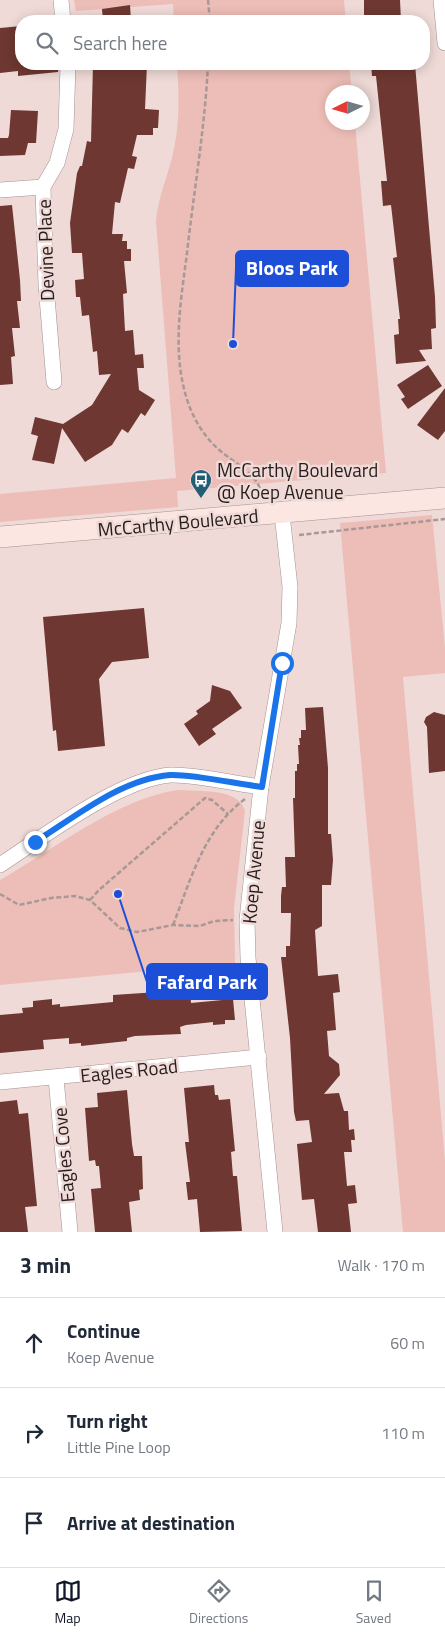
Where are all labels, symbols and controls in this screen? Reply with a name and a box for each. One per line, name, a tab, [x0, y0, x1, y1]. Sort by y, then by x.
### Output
search box	[15, 15, 430, 70]
text: Search here	[73, 28, 167, 57]
icon: search	[33, 29, 61, 57]
north arrow	[325, 85, 370, 130]
street label: Devine Place	[29, 199, 61, 301]
callout: Bloos Park	[236, 251, 348, 286]
text: Bloos Park	[246, 252, 339, 283]
place label: McCarthy Boulevard @ Koep Avenue	[217, 455, 378, 506]
bus stop icon: McCarthy Boulevard @ Koep Avenue	[189, 468, 213, 499]
street label: McCarthy Boulevard	[96, 501, 260, 543]
route start	[271, 652, 294, 675]
street label: Koep Avenue	[234, 819, 272, 925]
route end	[24, 831, 47, 854]
callout: Fafard Park	[147, 964, 267, 999]
text: Fafard Park	[157, 966, 258, 997]
street label: Eagles Road	[79, 1050, 179, 1090]
street label: Eagles Cove	[44, 1106, 82, 1204]
text: 3 min	[20, 1249, 71, 1281]
text: Walk · 170 m	[337, 1253, 425, 1277]
text: Continue	[67, 1316, 140, 1345]
icon: ahead	[20, 1329, 48, 1357]
text: 60 m	[390, 1331, 425, 1355]
text: Koep Avenue	[67, 1345, 154, 1369]
text: Turn right	[67, 1406, 148, 1435]
icon: right	[20, 1419, 48, 1447]
text: 110 m	[381, 1421, 425, 1445]
text: Little Pine Loop	[67, 1435, 171, 1459]
text: Arrive at destination	[67, 1508, 235, 1537]
icon: arrive	[20, 1509, 48, 1537]
tab: Map	[54, 1577, 82, 1628]
tab: Directions	[189, 1577, 248, 1628]
tab: Saved	[356, 1577, 391, 1628]

